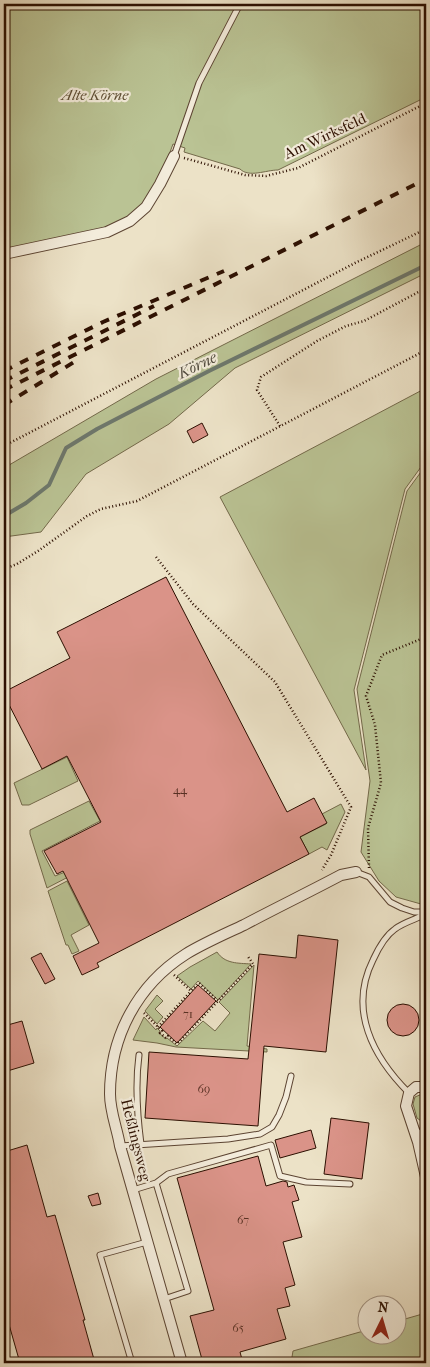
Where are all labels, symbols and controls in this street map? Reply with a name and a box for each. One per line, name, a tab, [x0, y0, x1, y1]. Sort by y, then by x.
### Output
park label: Alte Körne	[60, 86, 129, 104]
street label: Am Wirksfeld	[280, 109, 370, 163]
water label: Körne	[173, 347, 220, 383]
house number: 44	[173, 783, 188, 797]
house number: 71	[183, 1007, 193, 1021]
house number: 69	[198, 1082, 210, 1096]
street label: Heßlingsweg	[117, 1097, 155, 1184]
house number: 67	[237, 1213, 249, 1227]
north arrow	[358, 1294, 408, 1344]
text: N	[377, 1299, 389, 1317]
house number: 65	[232, 1321, 244, 1335]

